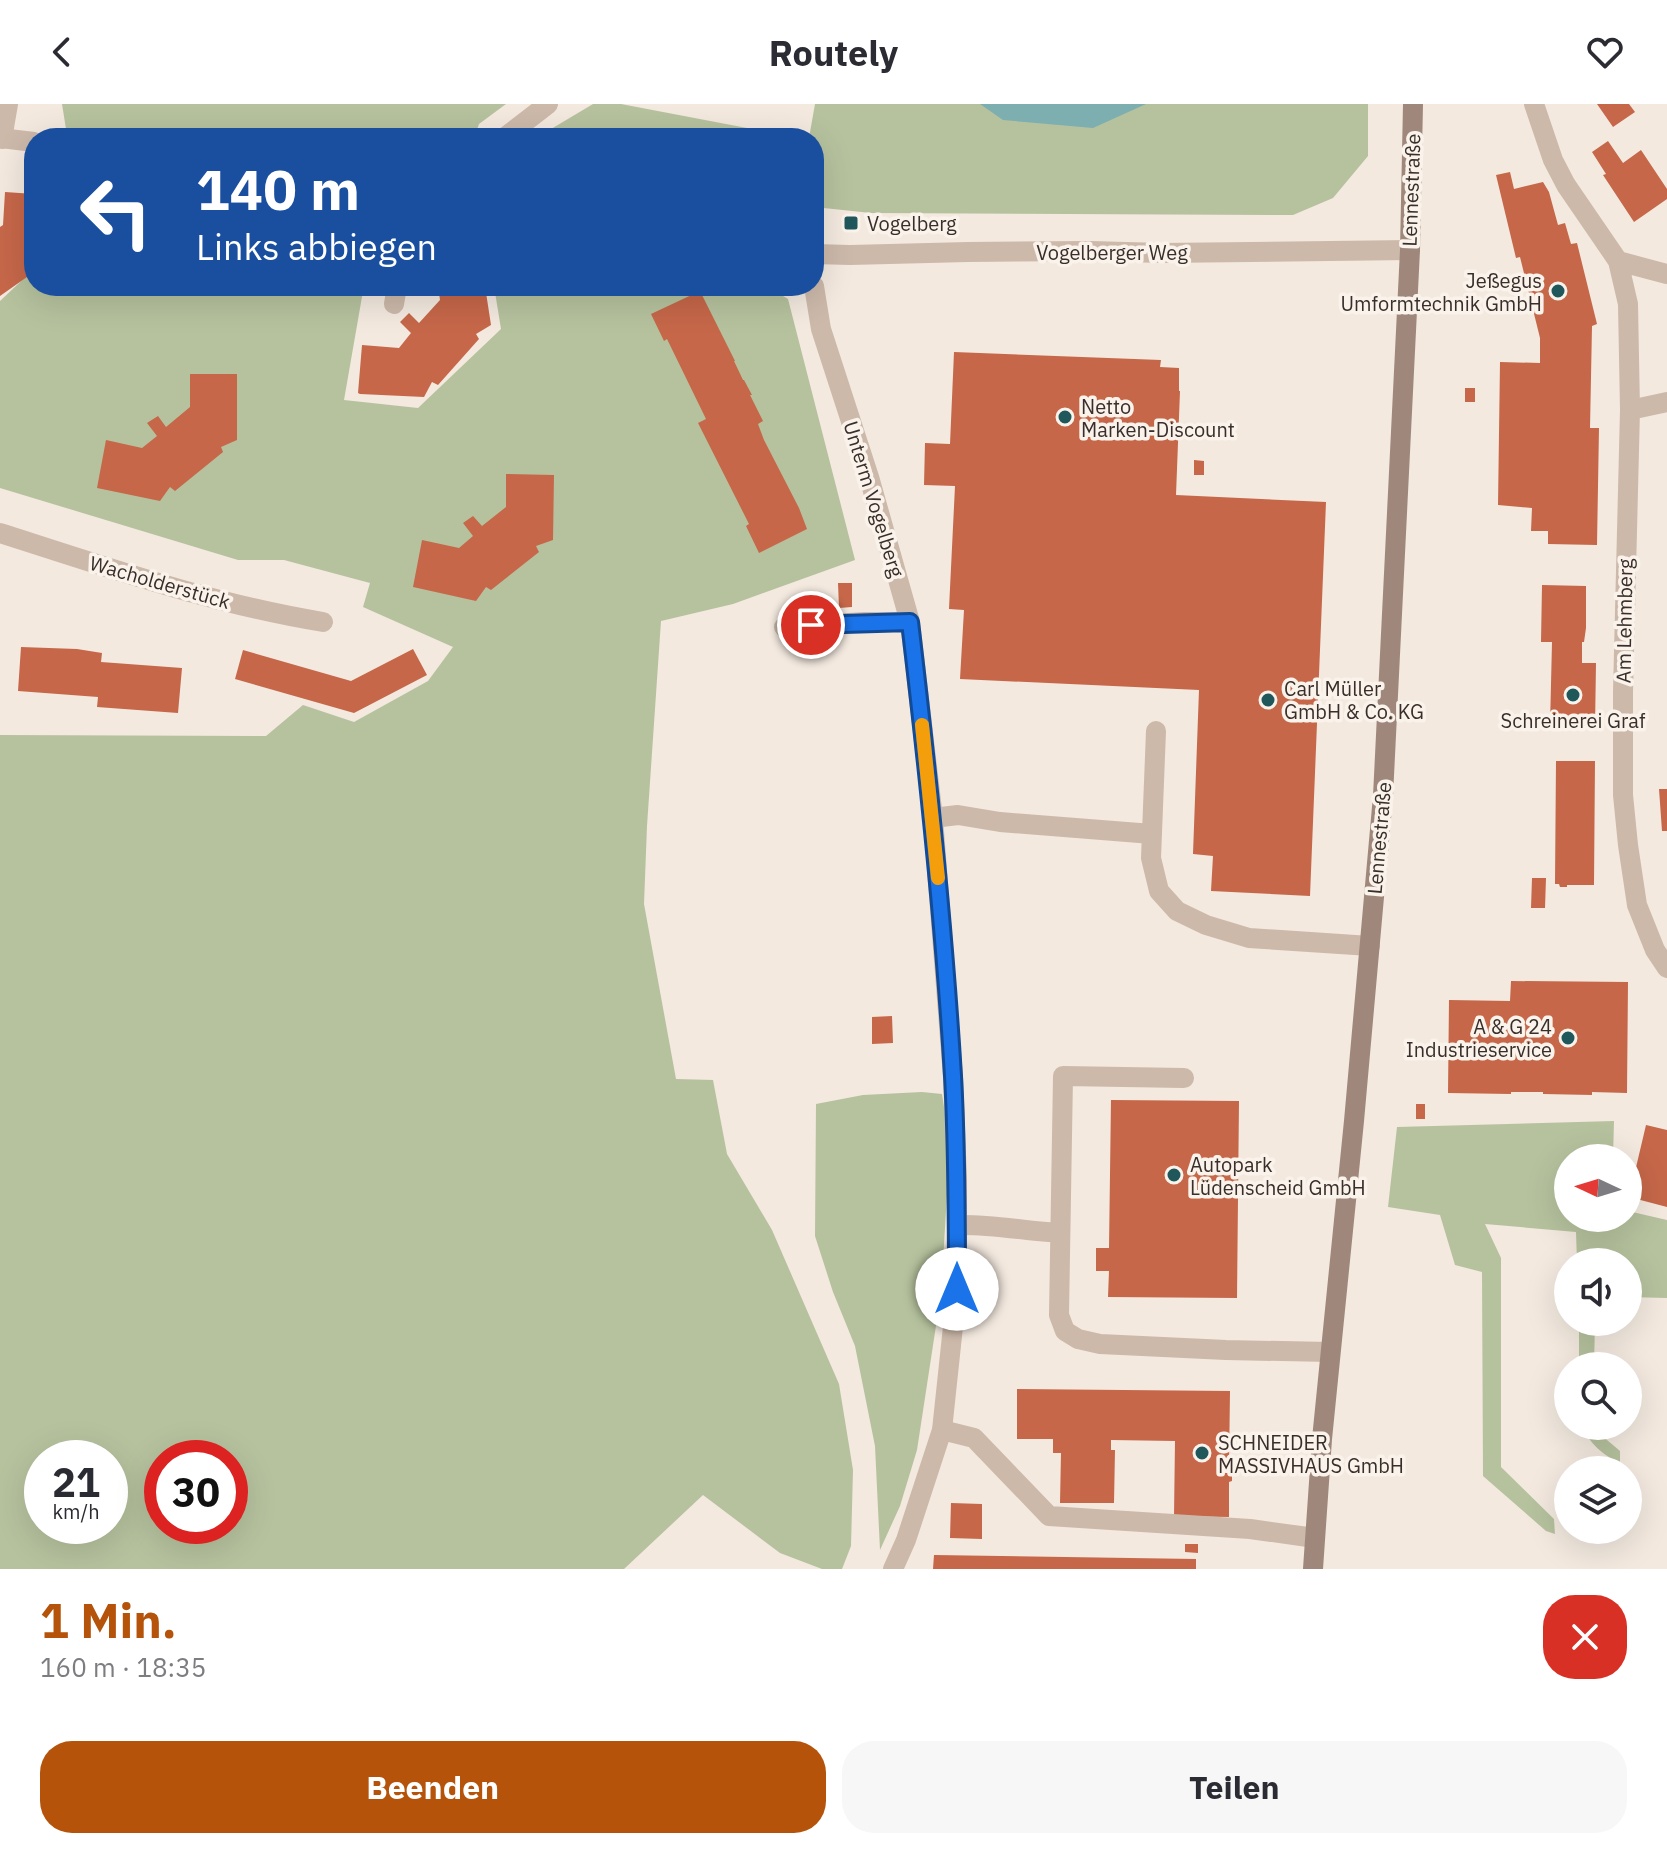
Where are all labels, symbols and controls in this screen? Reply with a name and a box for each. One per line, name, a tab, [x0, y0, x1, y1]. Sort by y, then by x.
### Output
text: Routely	[769, 29, 898, 76]
icon: back	[40, 30, 84, 74]
icon: heart	[1583, 30, 1627, 74]
street label: Lennestraße	[1396, 133, 1426, 247]
text: 140 m	[196, 153, 360, 225]
icon: left	[64, 160, 168, 264]
place label: Vogelberg	[867, 210, 957, 237]
marker: Vogelberg	[842, 214, 860, 232]
text: Links abbiegen	[196, 223, 437, 270]
street label: Vogelberger Weg	[1036, 239, 1188, 266]
place label: Jeßegus Umformtechnik GmbH	[1341, 267, 1542, 317]
marker: Jeßegus Umformtechnik GmbH	[1549, 282, 1567, 300]
place label: Netto Marken-Discount	[1081, 393, 1235, 443]
marker: Netto Marken-Discount	[1056, 408, 1074, 426]
street label: Unterm Vogelberg	[837, 418, 911, 581]
street label: Wacholderstück	[87, 549, 234, 615]
street label: Am Lehmberg	[1609, 558, 1639, 684]
pin	[777, 591, 845, 659]
icon: arrive	[789, 603, 833, 647]
place label: Carl Müller GmbH & Co. KG	[1284, 675, 1424, 725]
marker: Schreinerei Graf	[1564, 686, 1582, 704]
marker: Carl Müller GmbH & Co. KG	[1259, 691, 1277, 709]
place label: Schreinerei Graf	[1501, 707, 1646, 734]
street label: Lennestraße	[1361, 781, 1397, 895]
place label: A & G 24 Industrieservice	[1406, 1013, 1552, 1063]
marker: A & G 24 Industrieservice	[1559, 1029, 1577, 1047]
north arrow	[1554, 1144, 1642, 1232]
map controls	[1554, 1144, 1642, 1544]
place label: Autopark Lüdenscheid GmbH	[1190, 1151, 1366, 1201]
marker: Autopark Lüdenscheid GmbH	[1165, 1166, 1183, 1184]
position arrow	[915, 1247, 999, 1331]
button: sound	[1554, 1248, 1642, 1336]
button: search	[1554, 1352, 1642, 1440]
place label: SCHNEIDER MASSIVHAUS GmbH	[1218, 1429, 1404, 1479]
speed limit sign: 30	[144, 1440, 248, 1544]
marker: SCHNEIDER MASSIVHAUS GmbH	[1193, 1444, 1211, 1462]
text: 21	[52, 1456, 100, 1508]
button: layers	[1554, 1456, 1642, 1544]
text: km/h	[52, 1498, 100, 1525]
text: 1 Min.	[40, 1589, 177, 1651]
button: close	[1543, 1595, 1627, 1679]
text: 160 m · 18:35	[40, 1650, 206, 1684]
button: Beenden	[40, 1741, 826, 1833]
button: Teilen	[842, 1741, 1627, 1833]

